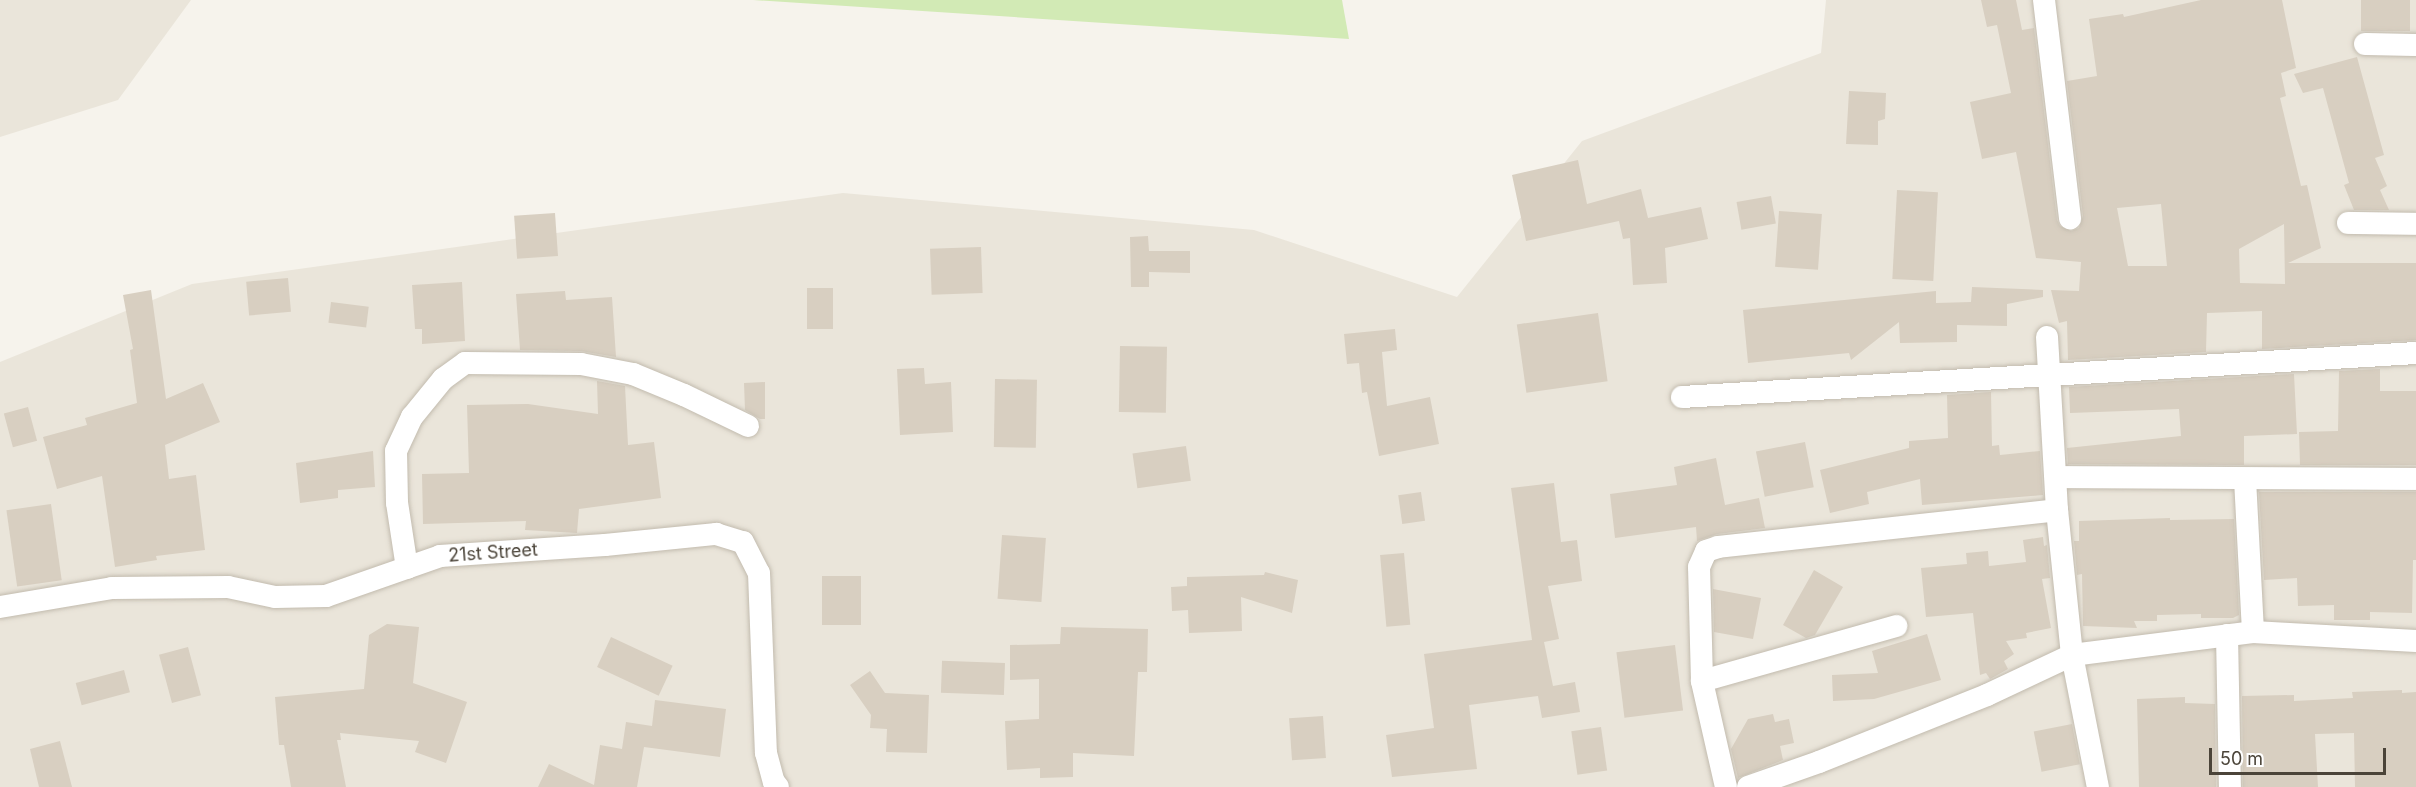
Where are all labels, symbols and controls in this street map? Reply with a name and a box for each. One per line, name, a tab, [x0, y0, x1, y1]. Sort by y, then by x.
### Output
street label: 21st Street	[448, 539, 538, 567]
scale bar	[2212, 736, 2389, 774]
text: 50 m	[2220, 748, 2263, 769]

